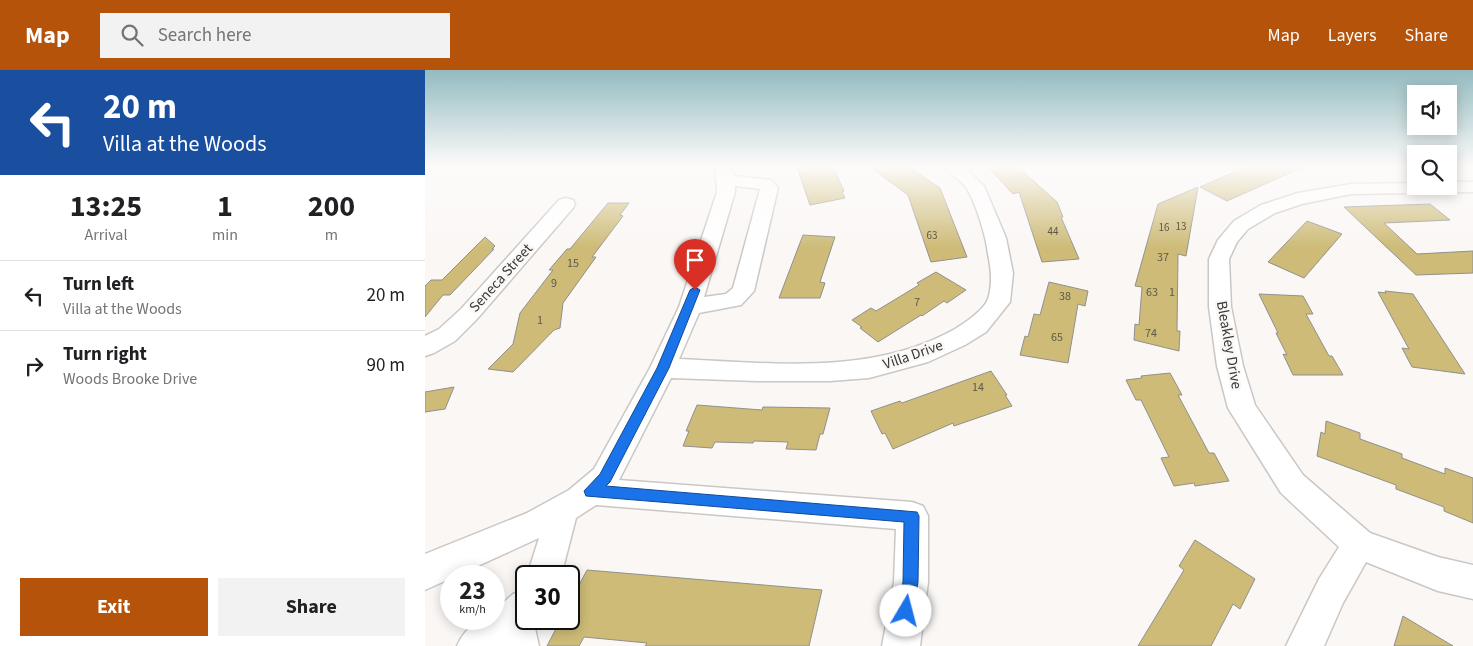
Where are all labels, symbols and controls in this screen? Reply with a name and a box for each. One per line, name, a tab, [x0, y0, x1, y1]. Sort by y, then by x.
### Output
search box	[100, 13, 450, 58]
text: Map	[25, 18, 70, 53]
icon: search	[118, 21, 146, 49]
text: Search here	[158, 22, 251, 49]
text: Map	[1268, 23, 1300, 48]
text: Layers	[1328, 23, 1377, 48]
text: Share	[1405, 23, 1448, 48]
text: 20 m	[103, 82, 177, 132]
map controls	[1407, 85, 1457, 195]
button: sound	[1407, 85, 1457, 135]
icon: left	[20, 90, 85, 155]
text: Villa at the Woods	[103, 128, 266, 160]
button: search	[1407, 145, 1457, 195]
text: 13:25	[70, 185, 142, 228]
text: 1	[217, 185, 233, 228]
text: 200	[308, 185, 355, 228]
house number: 13	[1176, 219, 1186, 234]
house number: 16	[1159, 220, 1170, 235]
text: Arrival	[84, 224, 127, 246]
text: min	[212, 224, 238, 246]
text: m	[325, 224, 338, 246]
house number: 44	[1048, 224, 1059, 239]
house number: 63	[927, 228, 937, 243]
street label: Seneca Street	[464, 239, 538, 317]
pin	[674, 239, 716, 290]
icon: arrive	[681, 246, 709, 274]
house number: 37	[1157, 249, 1169, 266]
house number: 15	[567, 255, 579, 272]
text: Turn left	[63, 271, 134, 298]
house number: 9	[551, 275, 557, 292]
icon: left	[20, 282, 48, 310]
text: 20 m	[367, 282, 405, 309]
house number: 63	[1146, 284, 1158, 301]
house number: 1	[1169, 284, 1175, 301]
house number: 38	[1059, 288, 1071, 305]
house number: 7	[914, 294, 920, 311]
text: Villa at the Woods	[63, 298, 182, 320]
street label: Bleakley Drive	[1211, 299, 1247, 391]
house number: 1	[537, 312, 543, 329]
house number: 74	[1145, 325, 1157, 342]
house number: 65	[1051, 329, 1063, 346]
street label: Villa Drive	[880, 335, 946, 375]
text: Turn right	[63, 341, 147, 368]
icon: right	[20, 352, 48, 380]
text: 90 m	[367, 352, 405, 379]
text: Woods Brooke Drive	[63, 368, 197, 390]
house number: 14	[972, 379, 984, 396]
speed limit sign: 30	[515, 565, 580, 630]
text: 23	[459, 573, 486, 609]
button: Exit	[20, 578, 208, 636]
button: Share	[218, 578, 405, 636]
position arrow	[879, 584, 931, 636]
text: km/h	[459, 601, 486, 618]

